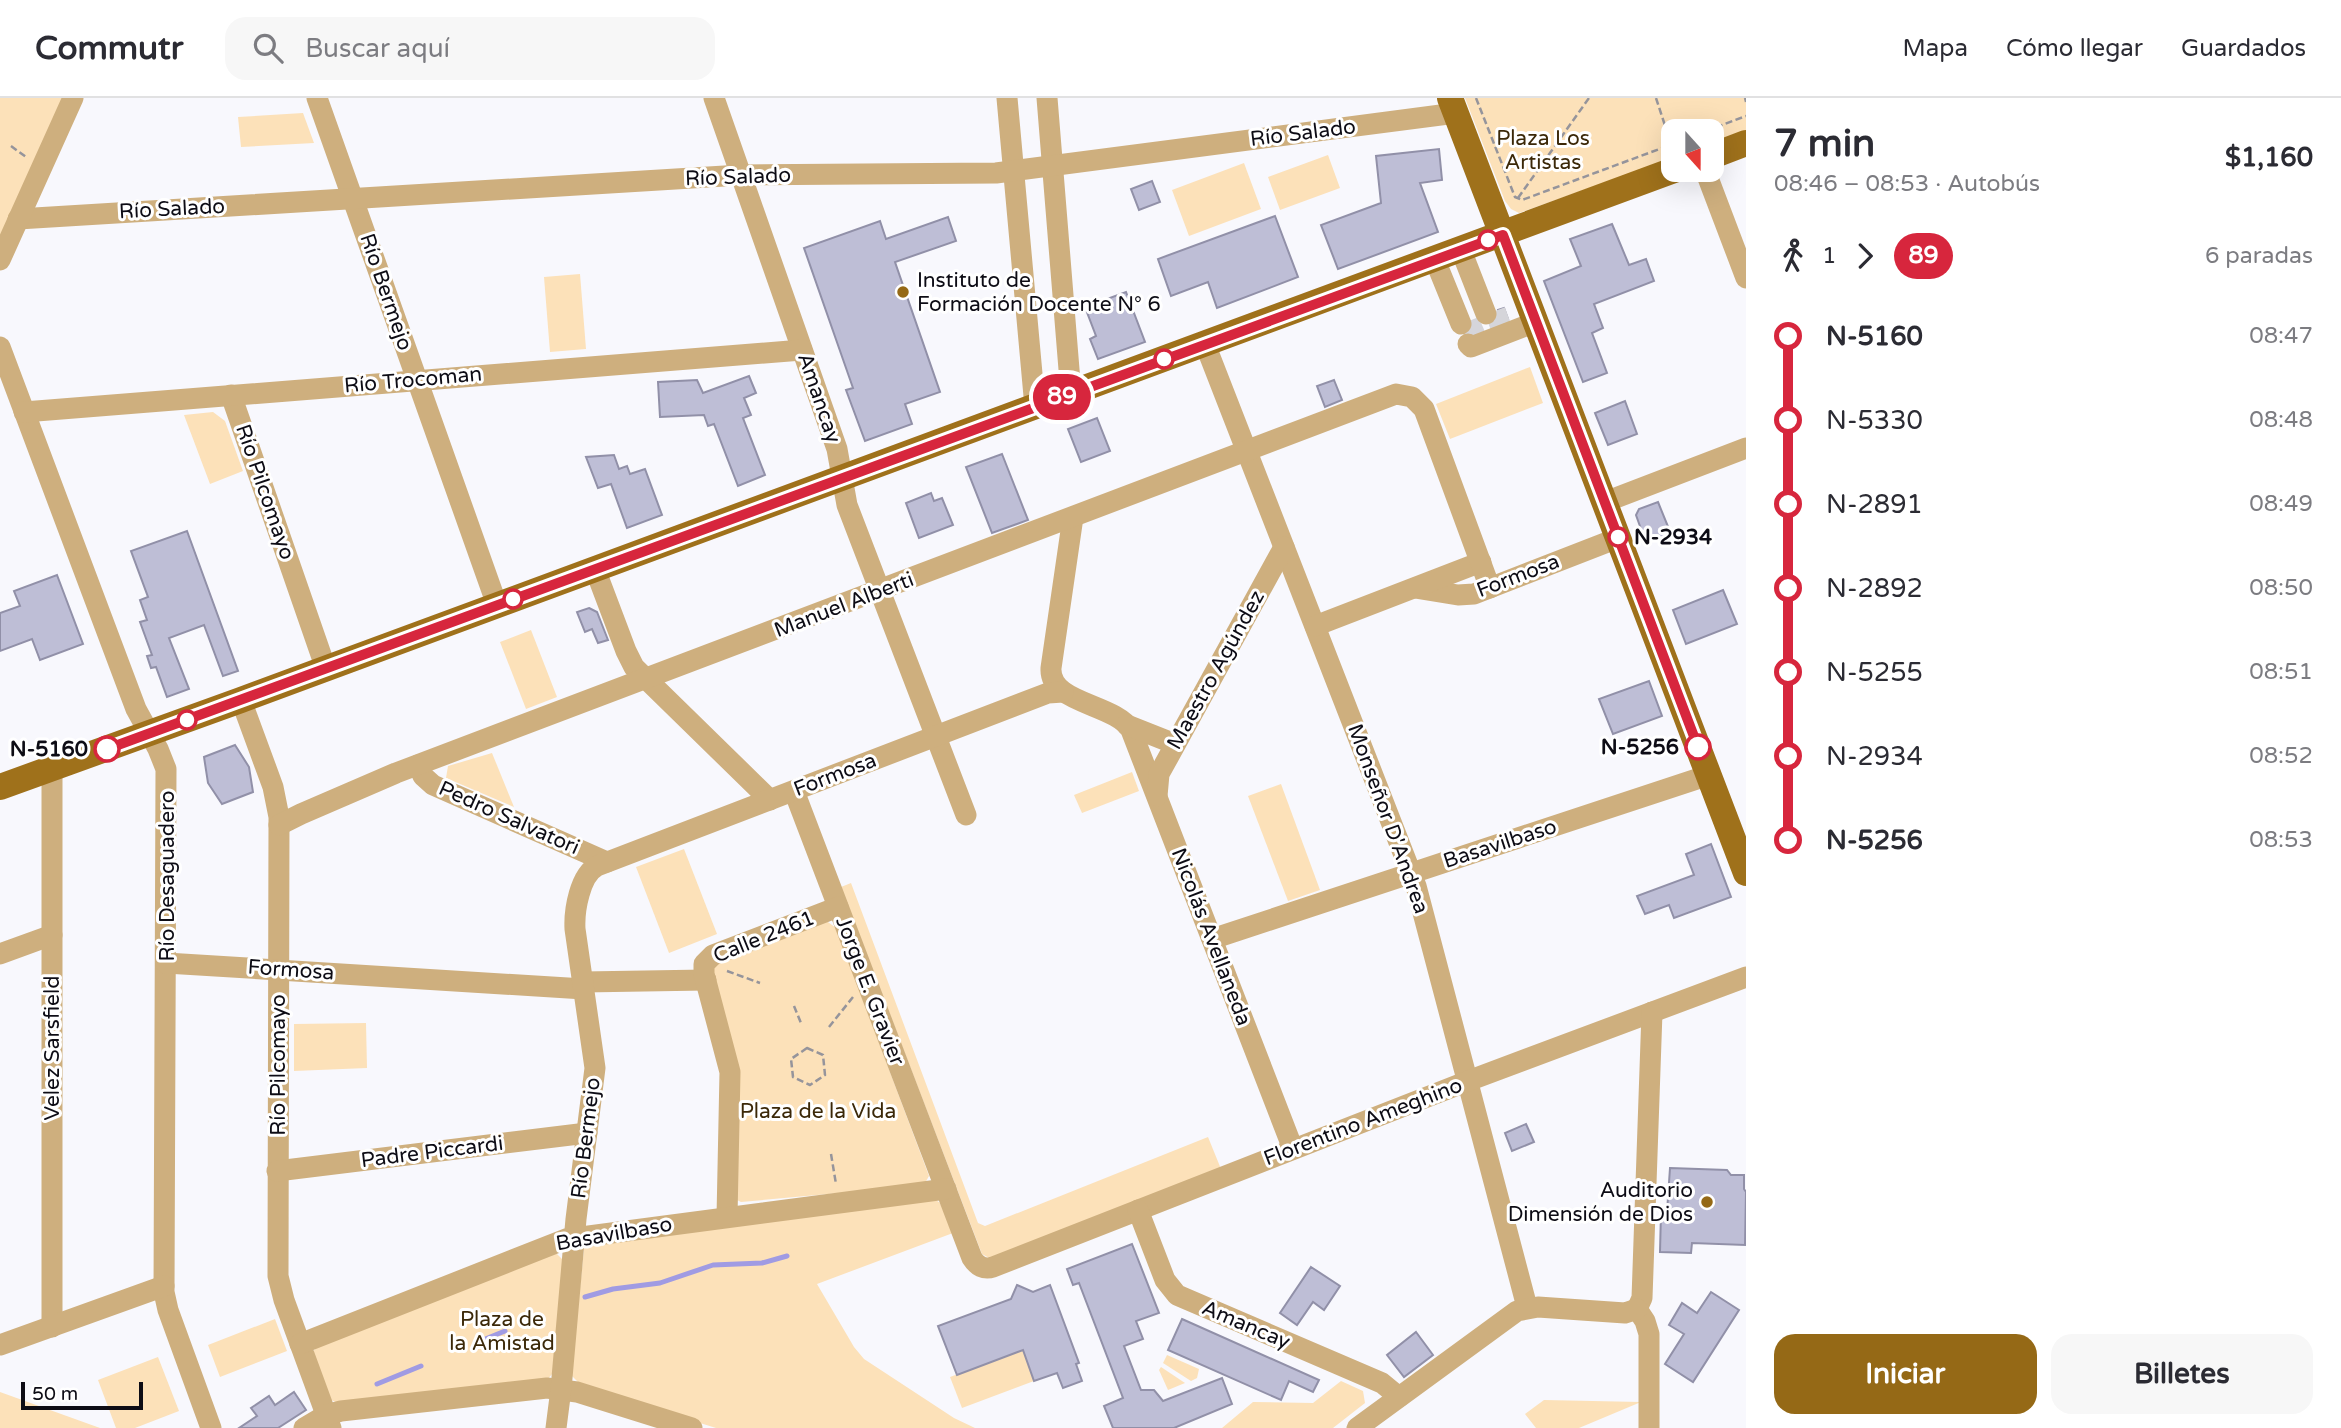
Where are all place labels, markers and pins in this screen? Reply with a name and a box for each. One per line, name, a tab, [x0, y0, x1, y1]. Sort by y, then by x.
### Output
unlabelled marker	[1478, 230, 1498, 250]
place label: Instituto de Formación Docente N° 6	[917, 268, 1161, 317]
marker: Instituto de Formación Docente N° 6	[895, 284, 911, 300]
unlabelled marker	[1154, 349, 1174, 369]
place label: N-2934	[1634, 525, 1712, 550]
marker: N-2934	[1608, 527, 1628, 547]
unlabelled marker	[503, 589, 523, 609]
unlabelled marker	[177, 710, 197, 730]
marker: N-5256	[1685, 734, 1711, 760]
place label: N-5256	[1601, 735, 1679, 760]
marker: N-5160	[94, 736, 120, 762]
place label: N-5160	[10, 737, 88, 762]
place label: Auditorio Dimensión de Dios	[1508, 1178, 1693, 1227]
marker: Auditorio Dimensión de Dios	[1699, 1194, 1715, 1210]

